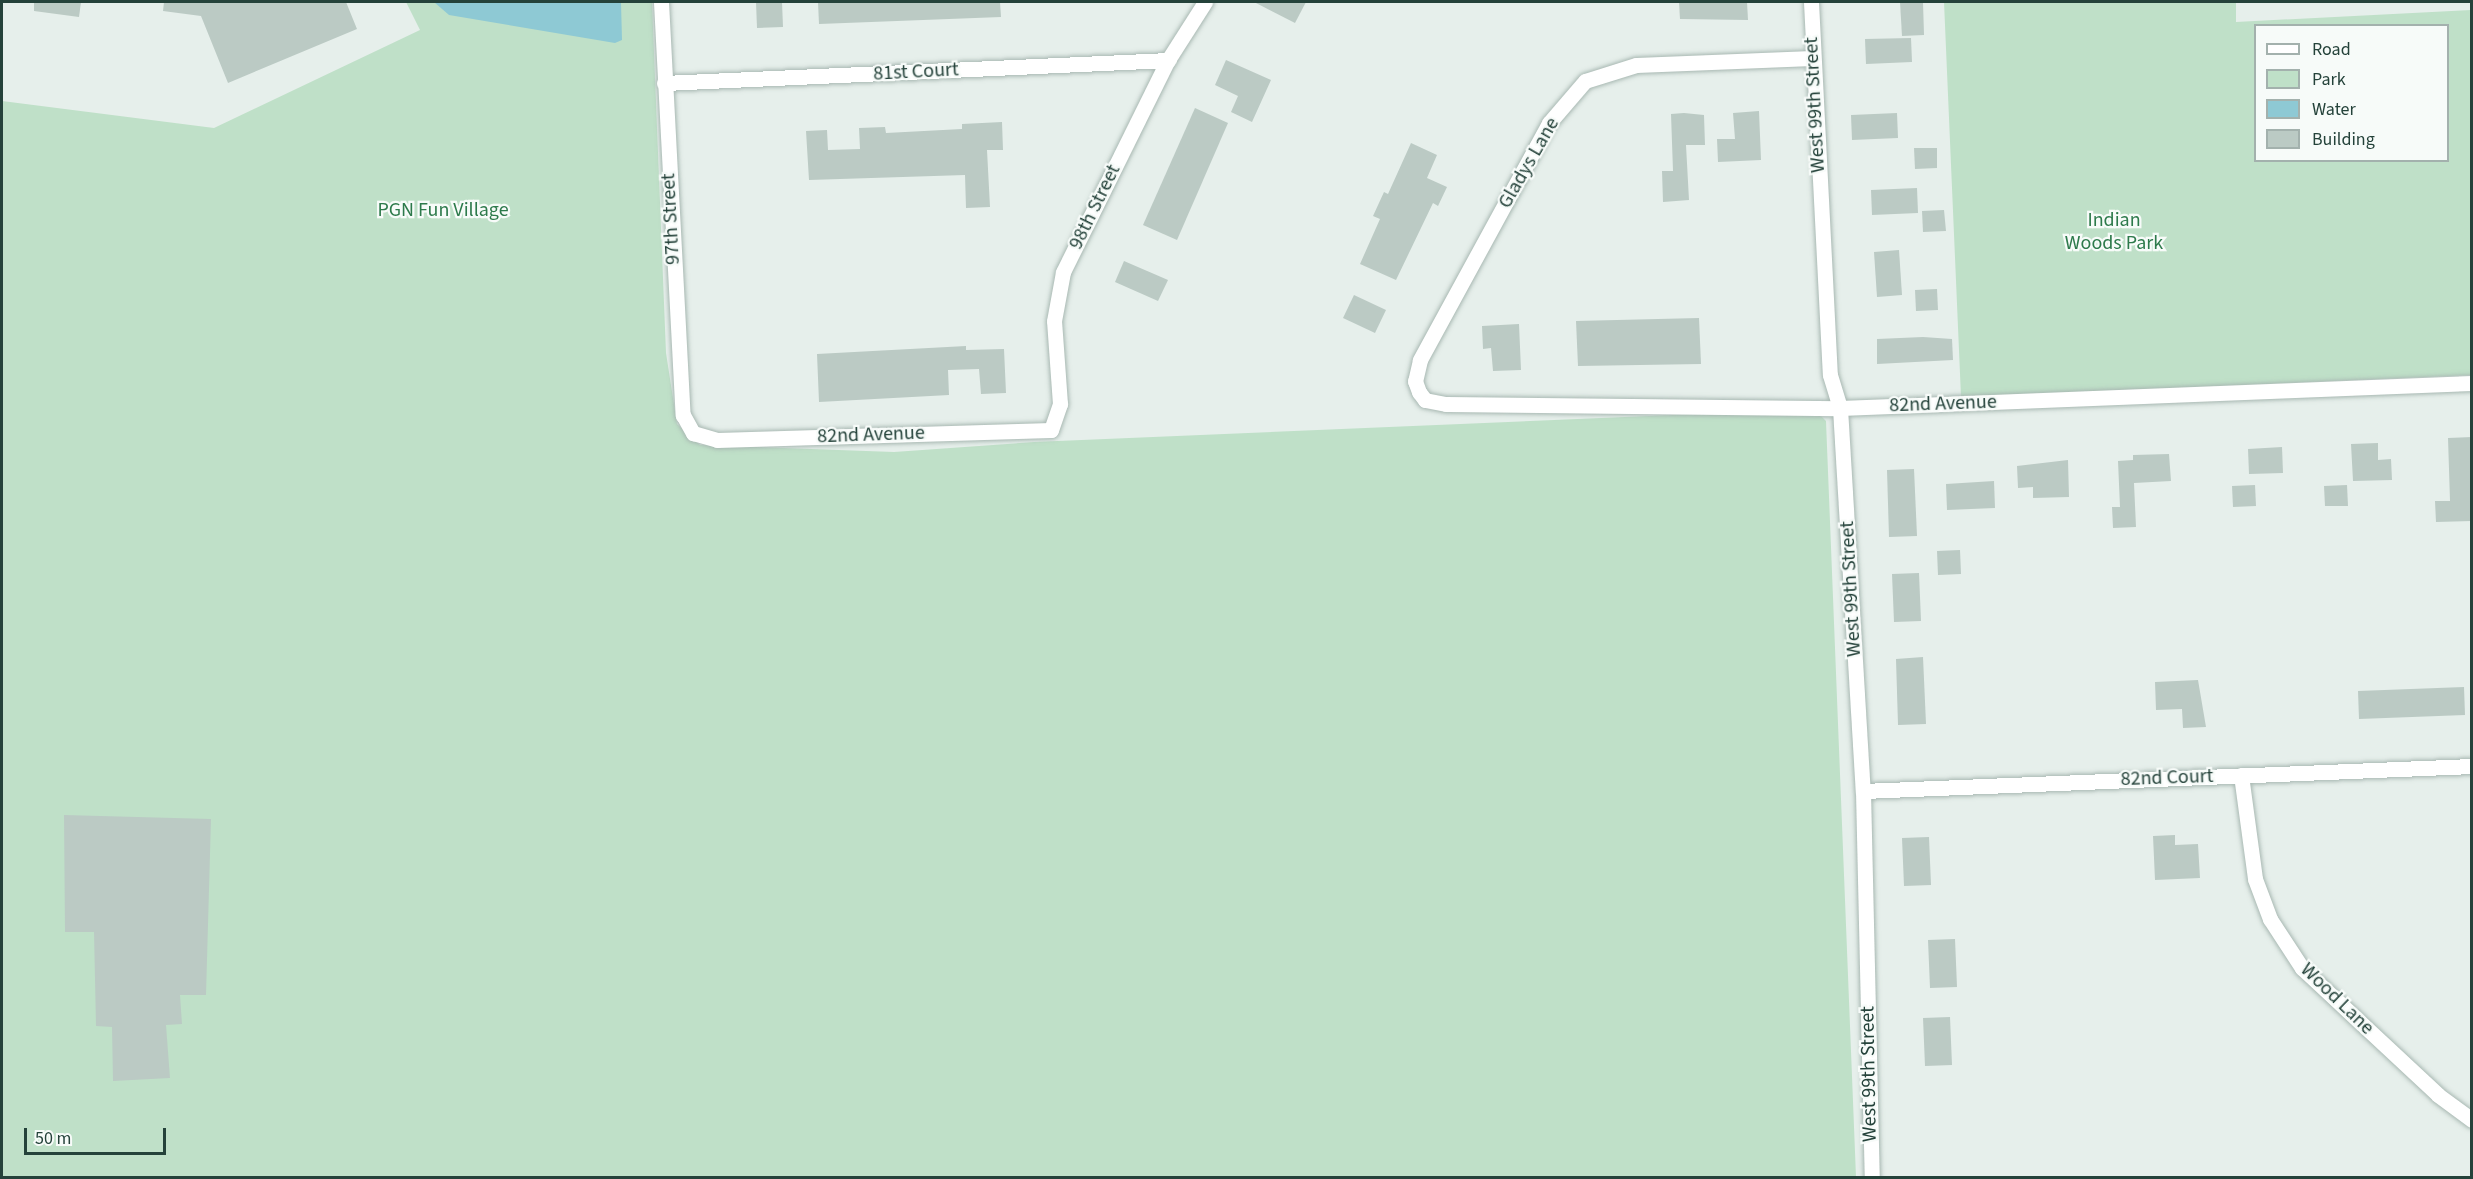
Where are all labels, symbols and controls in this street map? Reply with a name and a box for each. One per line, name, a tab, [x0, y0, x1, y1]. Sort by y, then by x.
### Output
legend	[2254, 24, 2449, 162]
street label: West 99th Street	[1799, 36, 1831, 174]
text: Road	[2312, 37, 2351, 62]
street label: 81st Court	[873, 58, 959, 86]
text: Park	[2312, 67, 2346, 92]
text: Water	[2312, 97, 2356, 122]
street label: Gladys Lane	[1493, 113, 1565, 213]
text: Building	[2312, 127, 2375, 152]
street label: 98th Street	[1064, 161, 1126, 253]
street label: 97th Street	[657, 173, 685, 265]
park label: PGN Fun Village	[377, 198, 509, 222]
park label: Indian Woods Park	[2065, 208, 2163, 255]
street label: 82nd Avenue	[1889, 390, 1997, 418]
street label: 82nd Avenue	[817, 421, 925, 449]
street label: West 99th Street	[1835, 520, 1867, 658]
street label: 82nd Court	[2120, 764, 2214, 792]
street label: Wood Lane	[2295, 958, 2379, 1040]
street label: West 99th Street	[1856, 1006, 1882, 1142]
scale bar	[27, 1116, 170, 1154]
text: 50 m	[35, 1126, 71, 1151]

